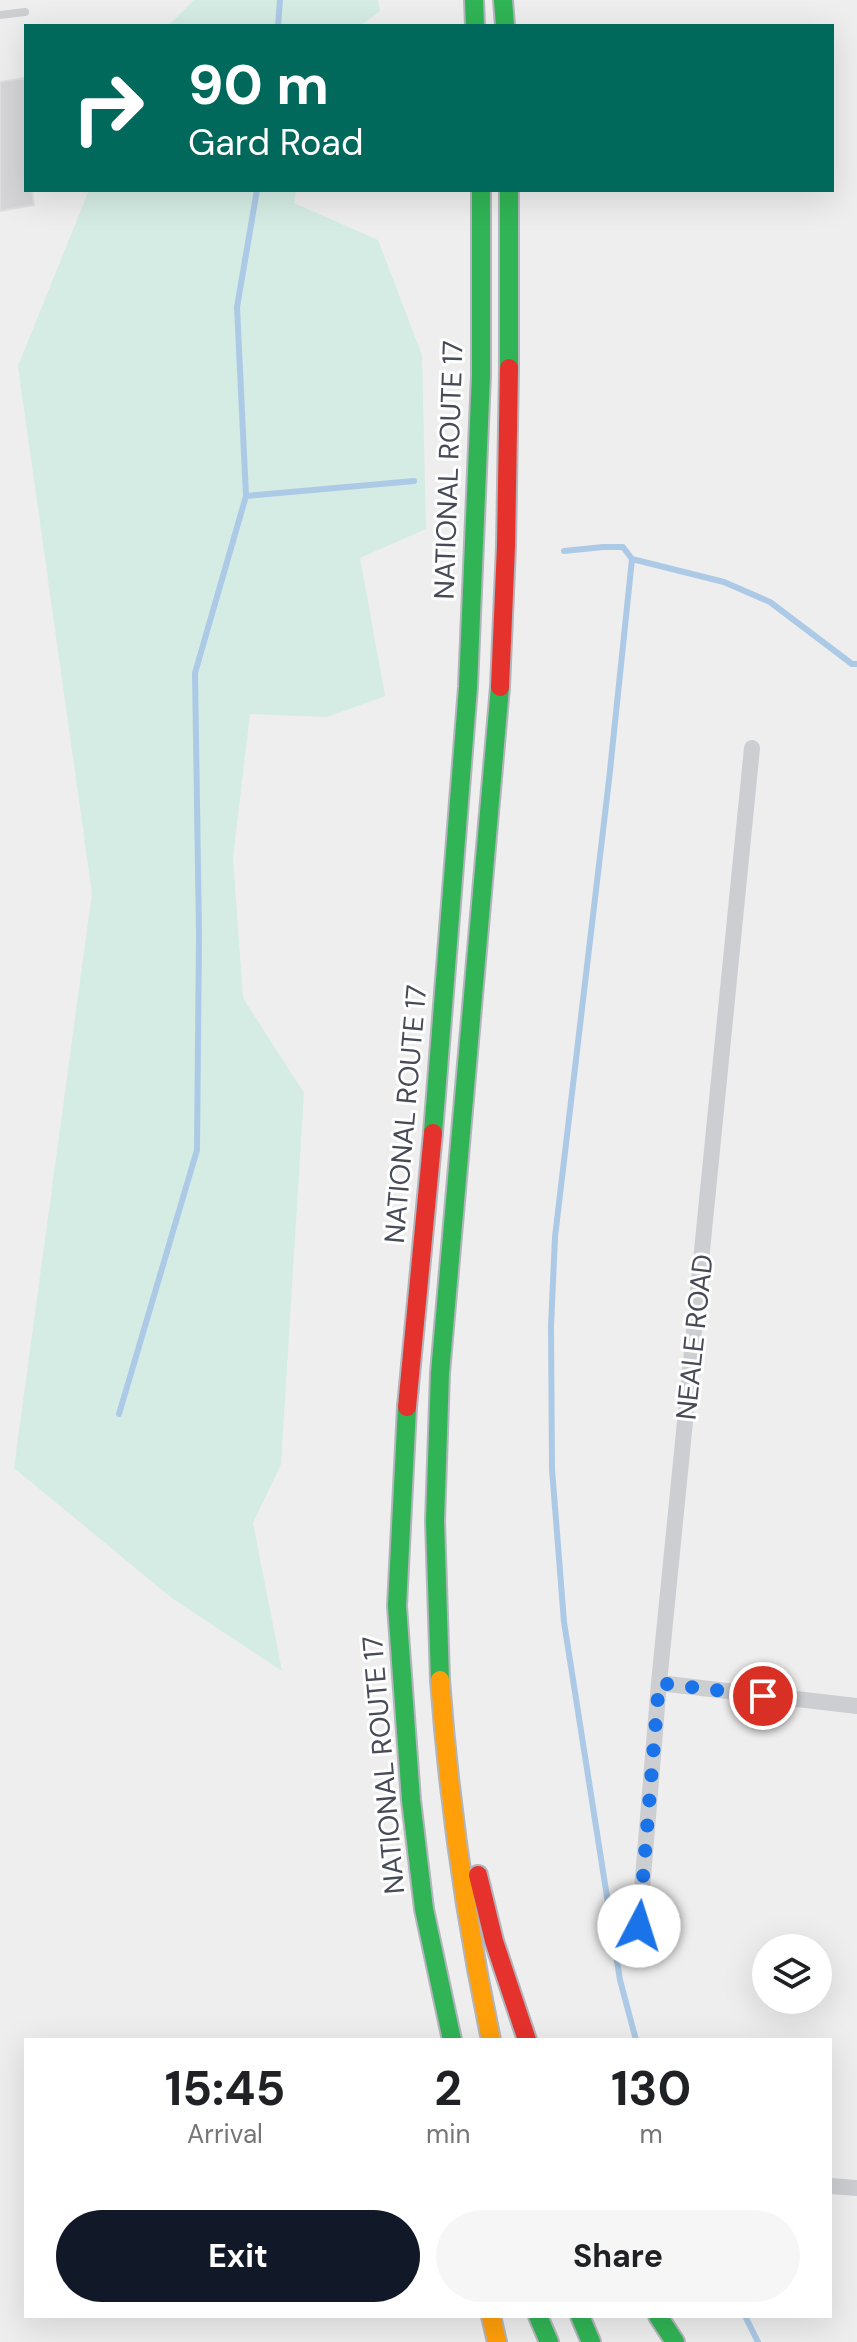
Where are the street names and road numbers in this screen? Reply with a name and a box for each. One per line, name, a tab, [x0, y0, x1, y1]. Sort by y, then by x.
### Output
street label: NATIONAL ROUTE 17	[425, 340, 472, 600]
street label: NATIONAL ROUTE 17	[376, 983, 435, 1245]
street label: NEALE ROAD	[667, 1252, 722, 1422]
street label: NATIONAL ROUTE 17	[354, 1634, 413, 1896]

